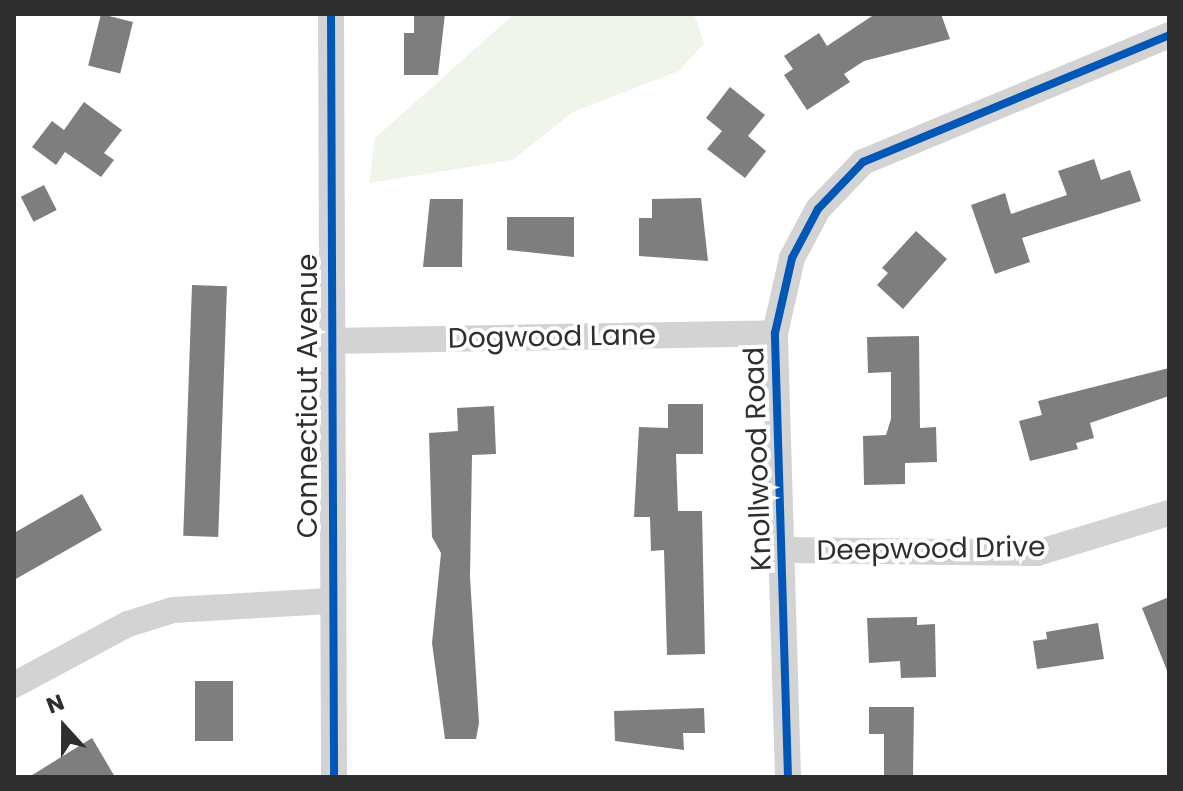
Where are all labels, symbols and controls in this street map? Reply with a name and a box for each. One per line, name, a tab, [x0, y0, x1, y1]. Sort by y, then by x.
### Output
street label: Connecticut Avenue	[291, 254, 325, 538]
street label: Dogwood Lane	[448, 318, 656, 356]
street label: Knollwood Road	[737, 346, 779, 572]
street label: Deepwood Drive	[816, 530, 1046, 568]
north arrow	[24, 687, 104, 767]
text: N	[42, 687, 68, 722]

